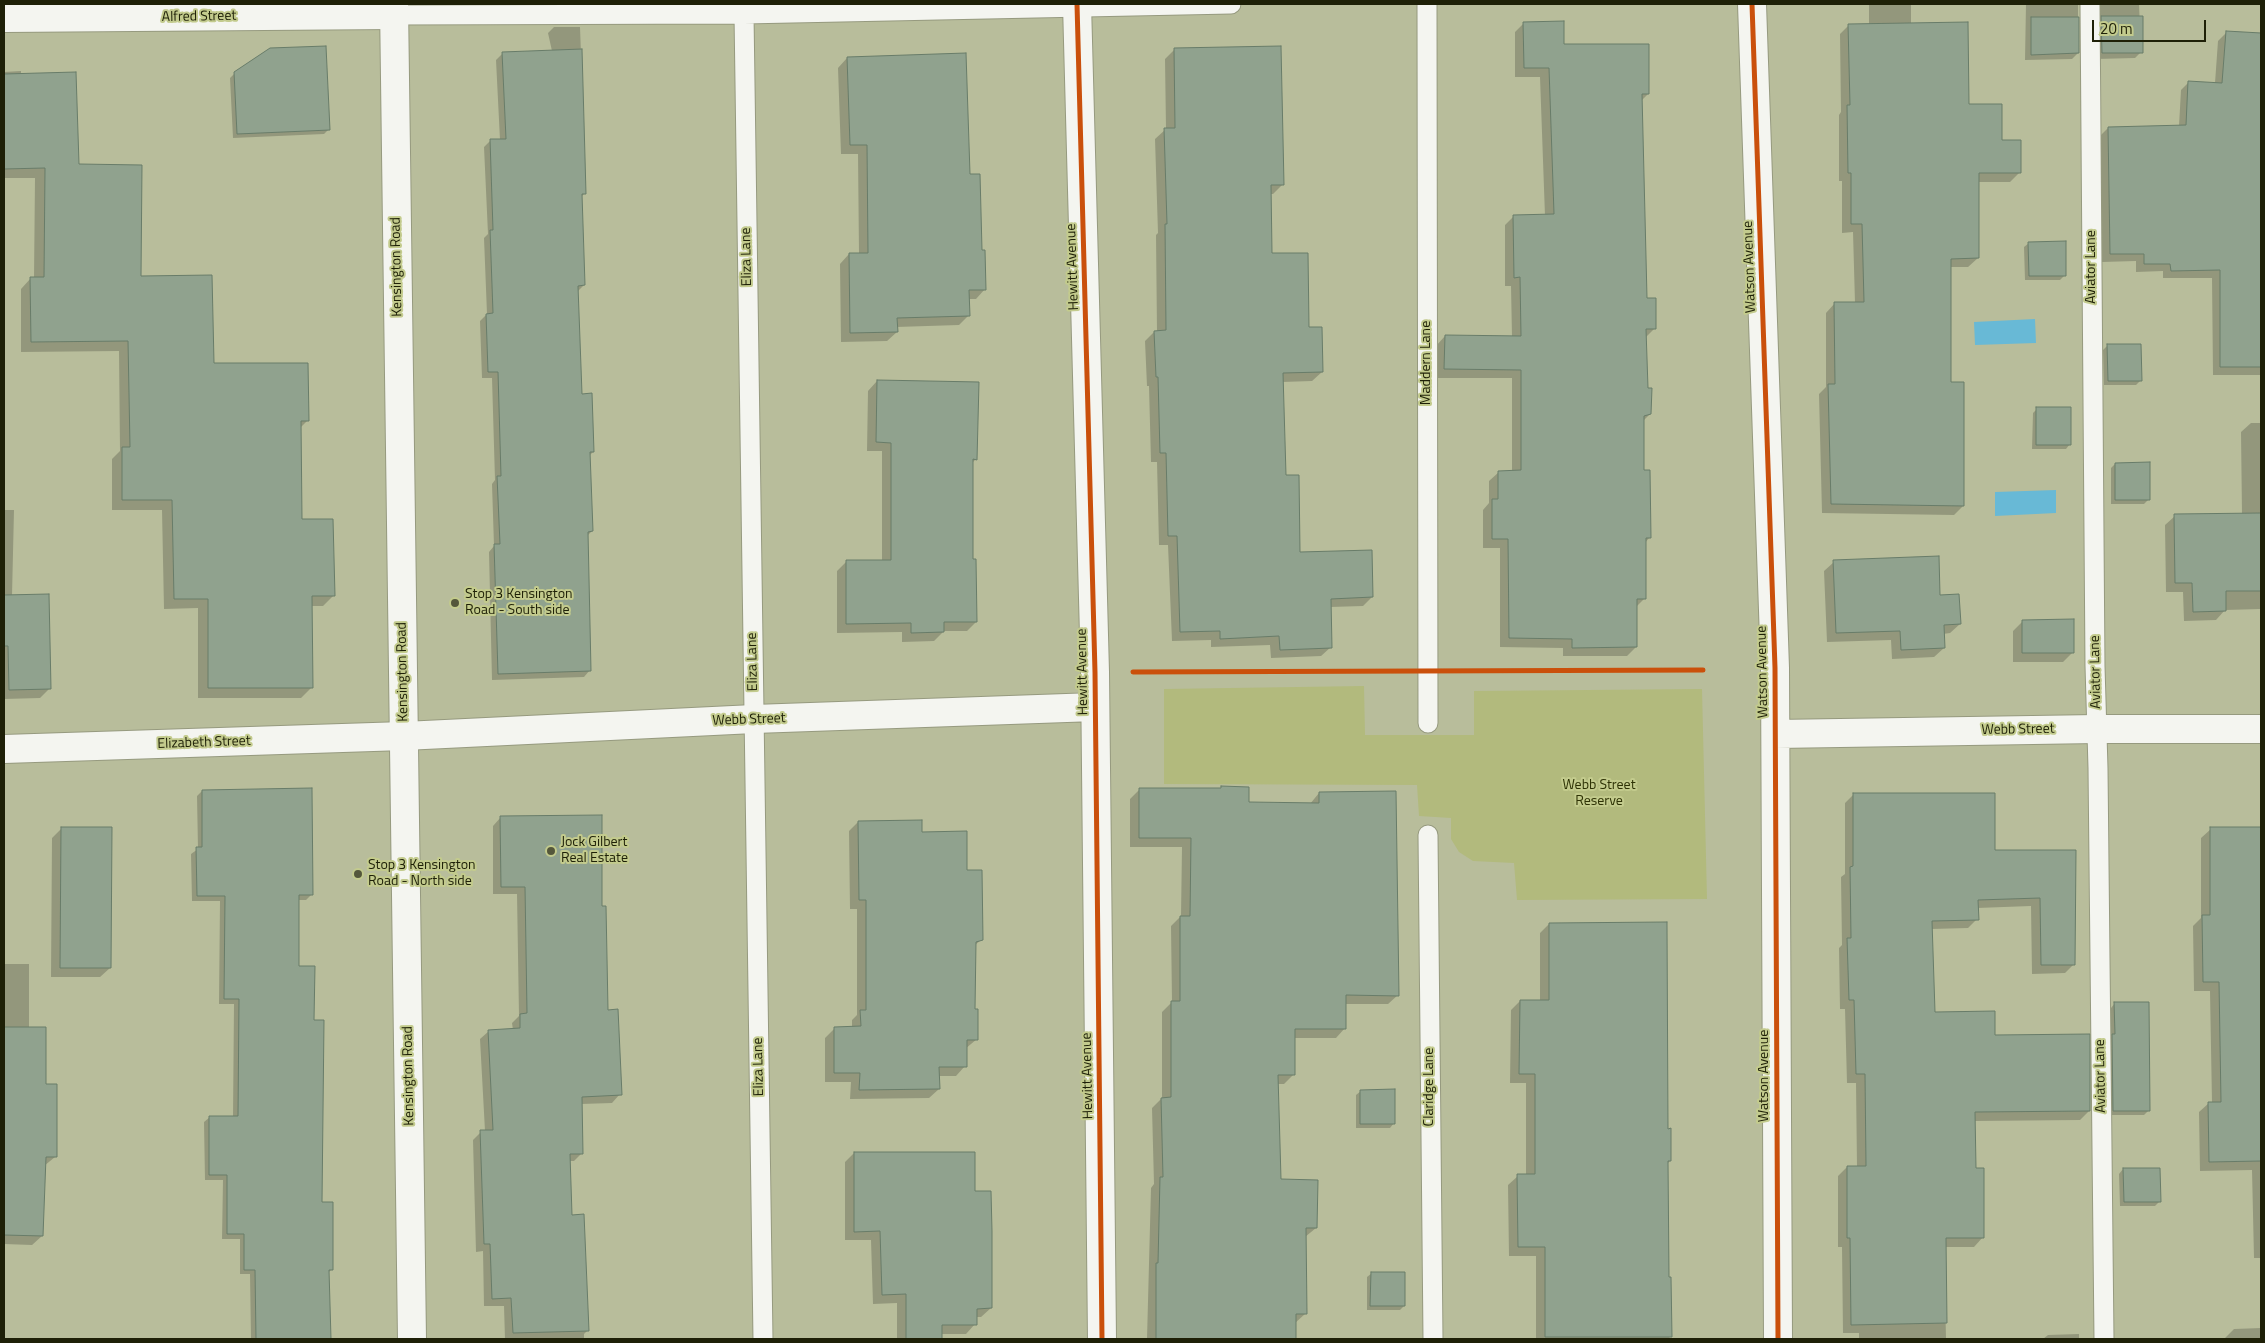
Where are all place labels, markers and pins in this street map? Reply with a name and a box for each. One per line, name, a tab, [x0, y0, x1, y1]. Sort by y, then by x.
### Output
place label: Stop 3 Kensington Road - South side	[465, 587, 573, 620]
marker: Stop 3 Kensington Road - South side	[449, 597, 461, 609]
place label: Jock Gilbert Real Estate	[561, 835, 628, 868]
marker: Jock Gilbert Real Estate	[545, 845, 557, 857]
place label: Stop 3 Kensington Road - North side	[368, 858, 476, 890]
marker: Stop 3 Kensington Road - North side	[352, 868, 364, 880]

